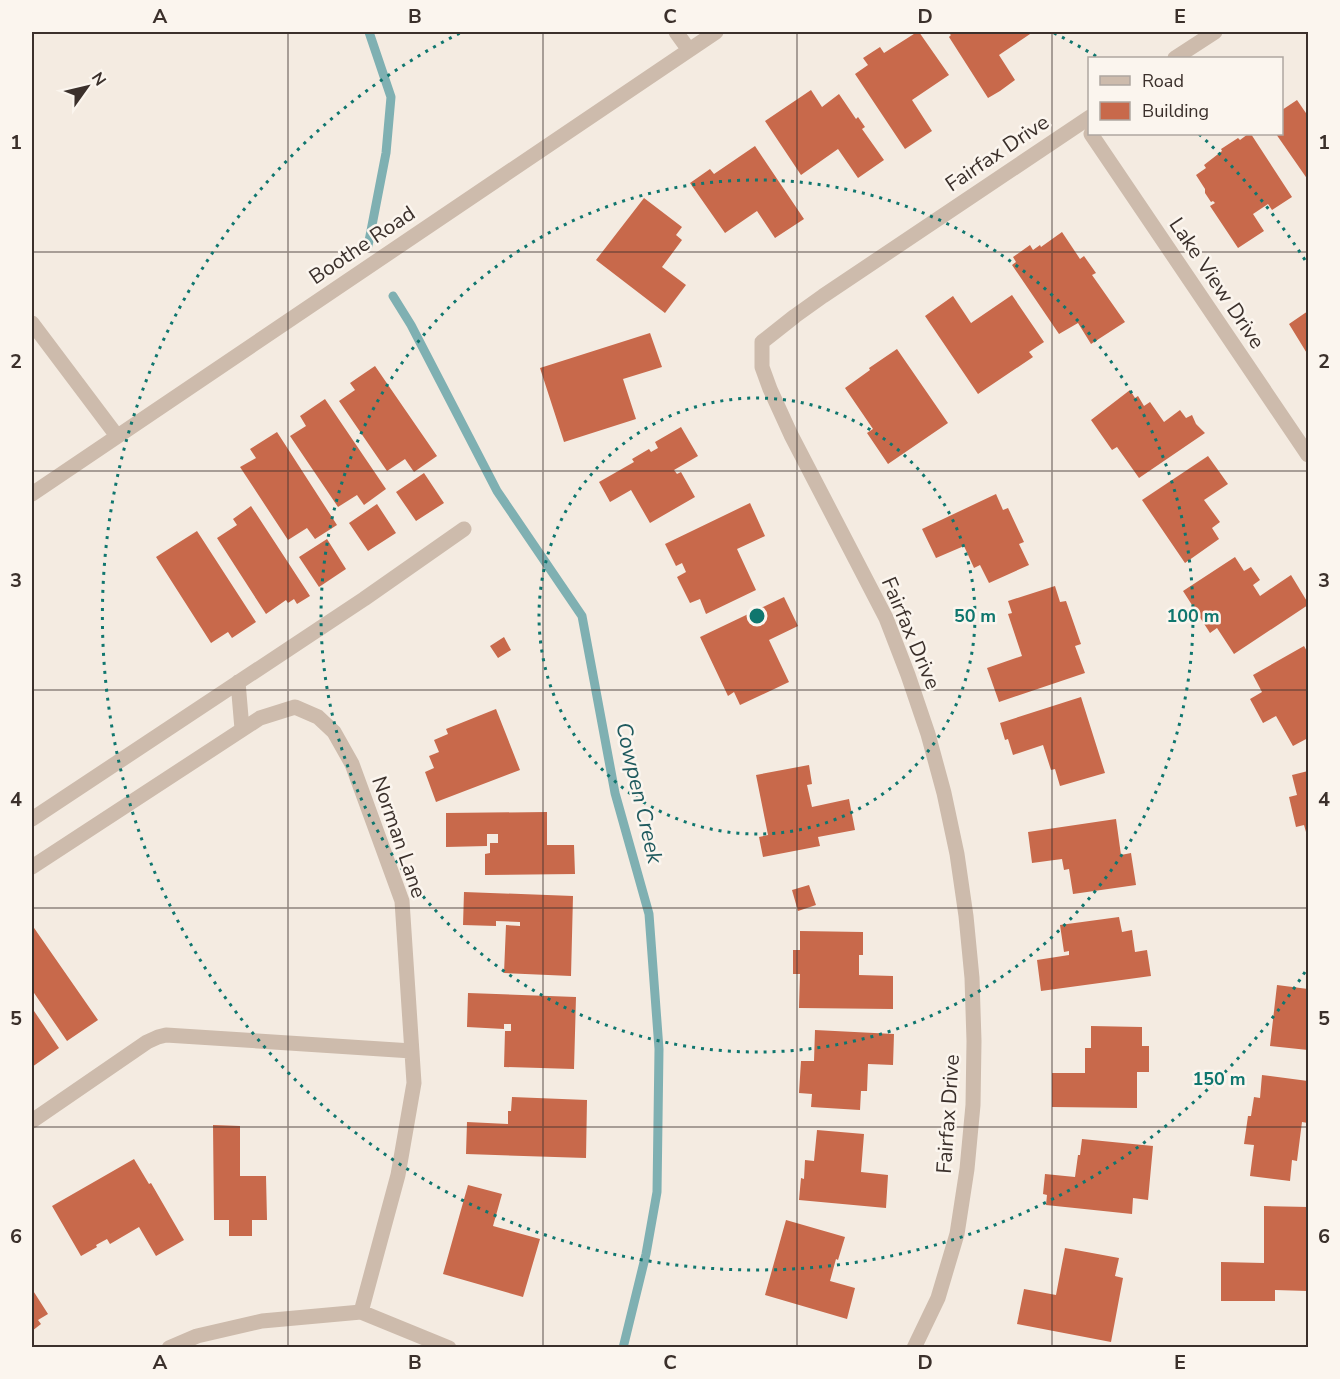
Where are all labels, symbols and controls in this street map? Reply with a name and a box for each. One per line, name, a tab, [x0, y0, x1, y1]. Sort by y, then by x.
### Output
text: A	[153, 3, 168, 30]
text: B	[408, 3, 422, 30]
text: C	[663, 3, 677, 30]
text: D	[917, 3, 933, 30]
text: E	[1174, 3, 1186, 30]
north arrow	[57, 57, 117, 117]
legend	[1088, 57, 1283, 135]
text: N	[86, 68, 111, 90]
text: Road	[1142, 69, 1184, 93]
text: Building	[1142, 99, 1209, 123]
street label: Fairfax Drive	[940, 108, 1054, 198]
text: 1	[10, 129, 22, 156]
text: 1	[1318, 129, 1330, 156]
street label: Boothe Road	[304, 199, 420, 291]
street label: Lake View Drive	[1163, 212, 1271, 354]
text: 2	[10, 348, 22, 375]
text: 2	[1318, 348, 1330, 375]
text: 3	[10, 567, 22, 594]
text: 3	[1318, 567, 1330, 594]
street label: Fairfax Drive	[875, 573, 947, 693]
text: 50 m	[954, 604, 996, 628]
text: 100 m	[1166, 604, 1220, 628]
centre of rings	[747, 606, 767, 626]
water label: Cowpen Creek	[608, 719, 670, 868]
street label: Norman Lane	[365, 772, 433, 902]
text: 4	[10, 786, 22, 813]
text: 4	[1318, 786, 1330, 813]
text: 5	[10, 1005, 22, 1032]
text: 5	[1318, 1005, 1330, 1032]
street label: Fairfax Drive	[930, 1053, 966, 1175]
text: 150 m	[1192, 1067, 1246, 1091]
text: 6	[10, 1223, 22, 1250]
text: 6	[1318, 1223, 1330, 1250]
text: A	[153, 1349, 168, 1376]
text: B	[408, 1349, 422, 1376]
text: C	[663, 1349, 677, 1376]
text: D	[917, 1349, 933, 1376]
text: E	[1174, 1349, 1186, 1376]

